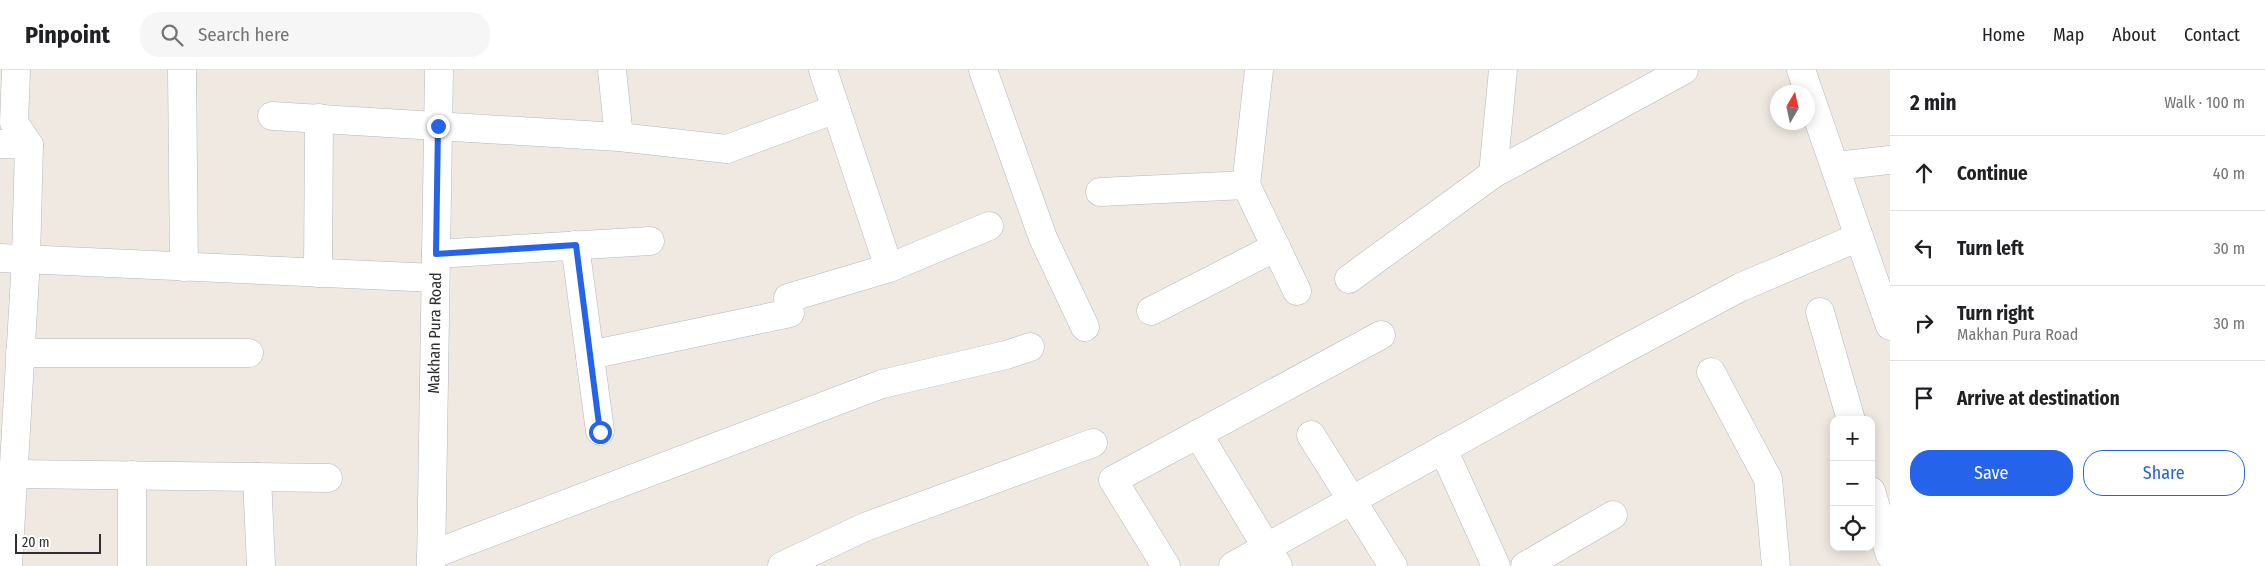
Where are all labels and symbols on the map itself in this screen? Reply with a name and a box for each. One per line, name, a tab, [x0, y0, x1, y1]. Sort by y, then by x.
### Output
north arrow	[1770, 85, 1815, 130]
route end	[427, 115, 450, 138]
street label: Makhan Pura Road	[424, 272, 445, 394]
route start	[589, 421, 612, 444]
scale bar	[15, 531, 101, 554]

